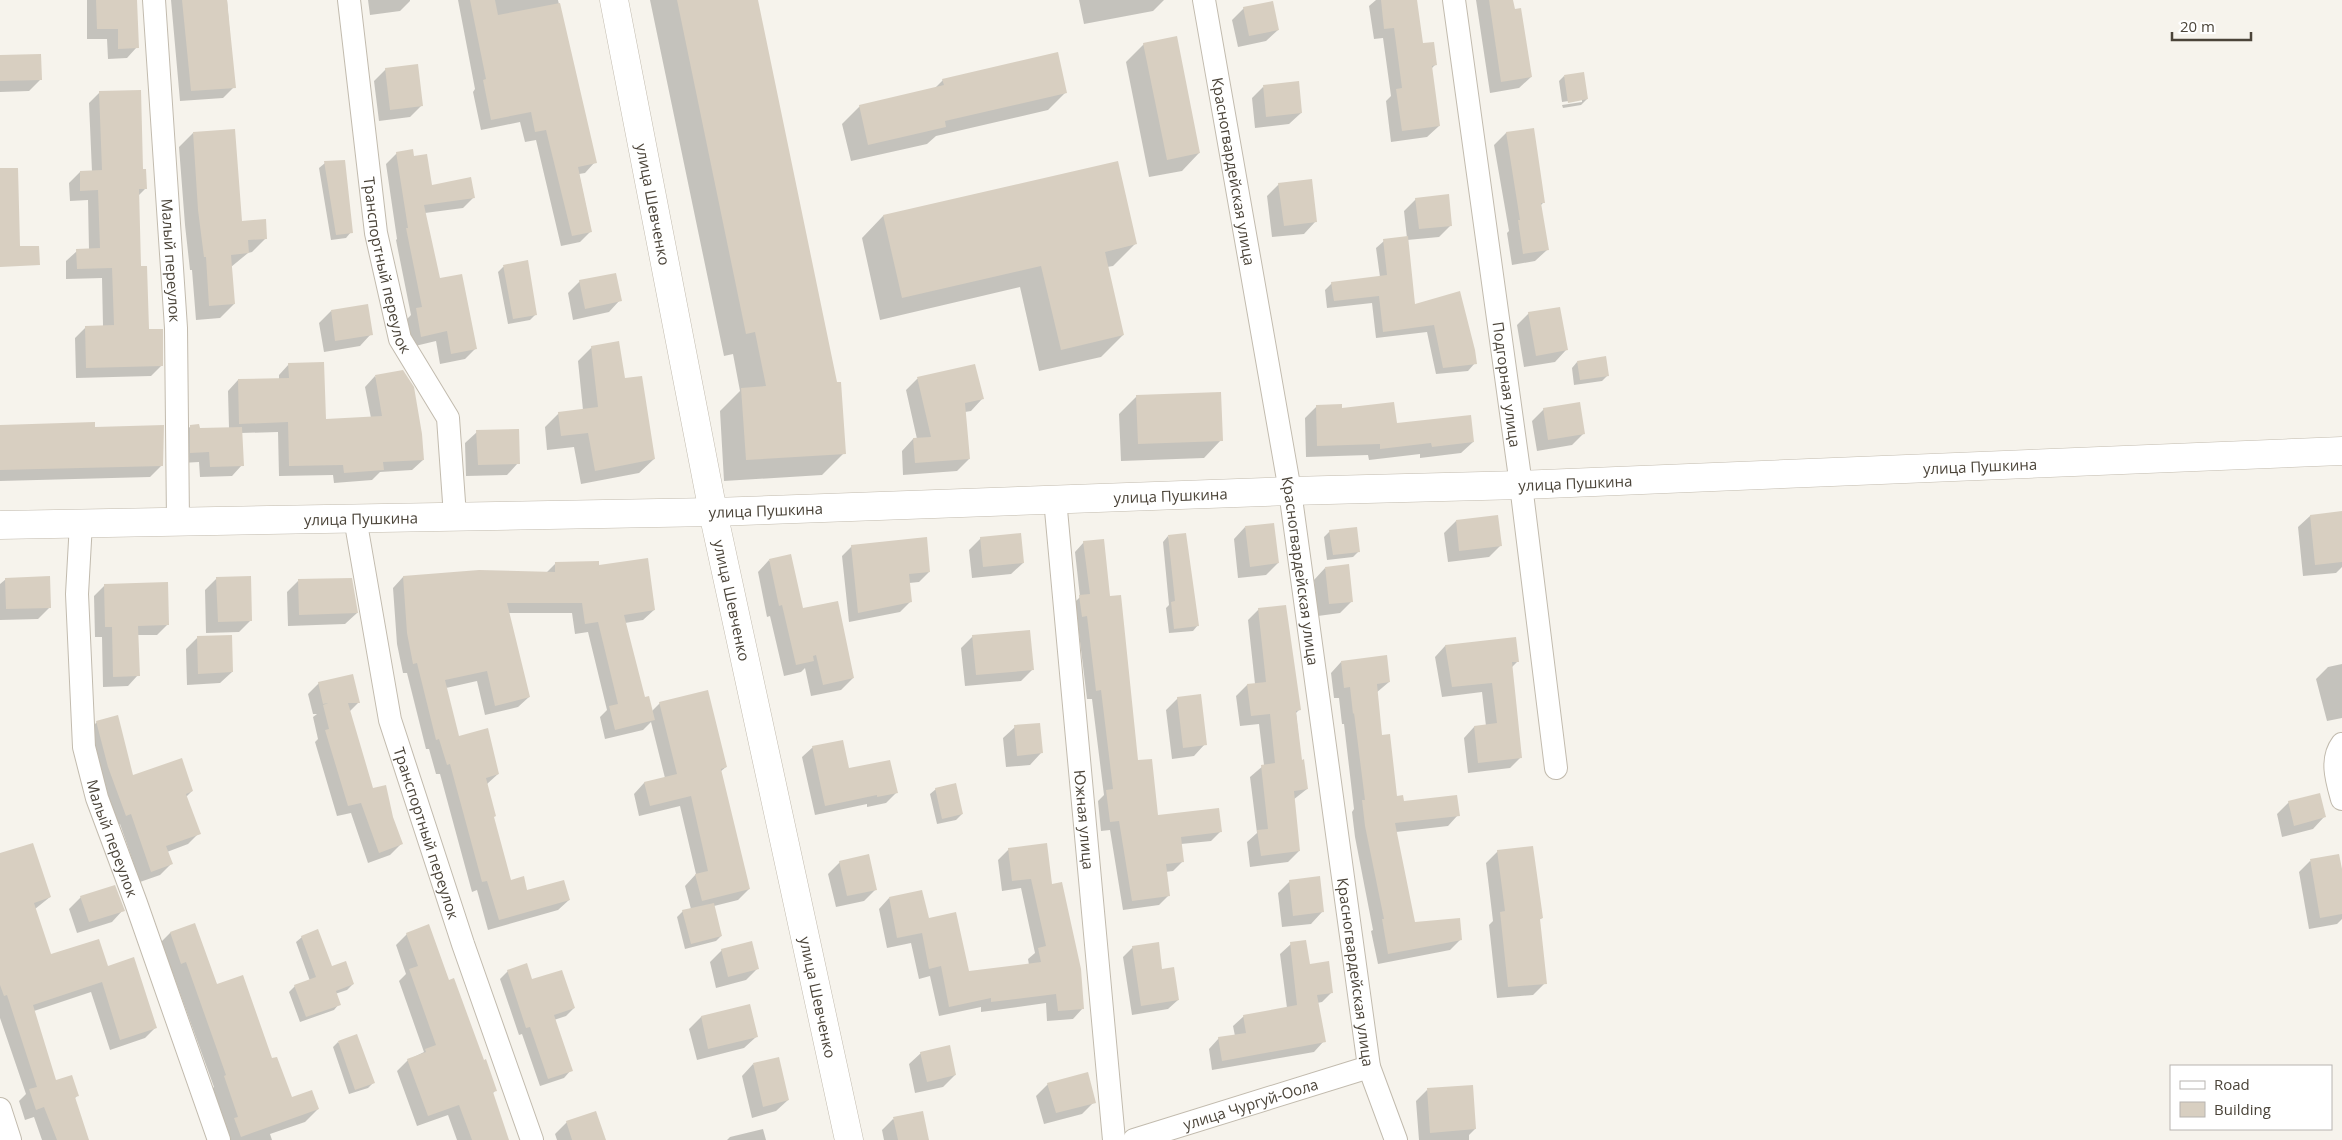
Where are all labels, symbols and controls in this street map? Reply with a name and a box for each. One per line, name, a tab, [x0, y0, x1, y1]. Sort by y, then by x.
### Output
scale bar	[2172, 10, 2251, 42]
text: 20 m	[2180, 16, 2215, 36]
street label: Красногвардейская улица	[1208, 76, 1260, 267]
street label: улица Шевченко	[632, 142, 675, 267]
street label: Транспортный переулок	[360, 176, 416, 357]
street label: Малый переулок	[157, 198, 186, 323]
street label: Подгорная улица	[1489, 320, 1526, 448]
street label: улица Пушкина	[1923, 454, 2038, 478]
street label: улица Пушкина	[1518, 470, 1633, 495]
street label: Красногвардейская улица	[1278, 475, 1324, 667]
street label: улица Пушкина	[1113, 483, 1228, 507]
street label: улица Пушкина	[709, 498, 823, 522]
street label: улица Пушкина	[304, 507, 418, 529]
street label: улица Шевченко	[709, 538, 755, 663]
street label: Транспортный переулок	[390, 745, 464, 922]
street label: Южная улица	[1070, 769, 1099, 870]
street label: Малый переулок	[83, 777, 143, 900]
street label: Красногвардейская улица	[1333, 876, 1379, 1068]
street label: улица Шевченко	[795, 935, 841, 1060]
legend	[2170, 1065, 2332, 1130]
street label: улица Чургуй-Оола	[1180, 1073, 1321, 1134]
text: Road	[2214, 1074, 2250, 1094]
text: Building	[2214, 1099, 2271, 1119]

